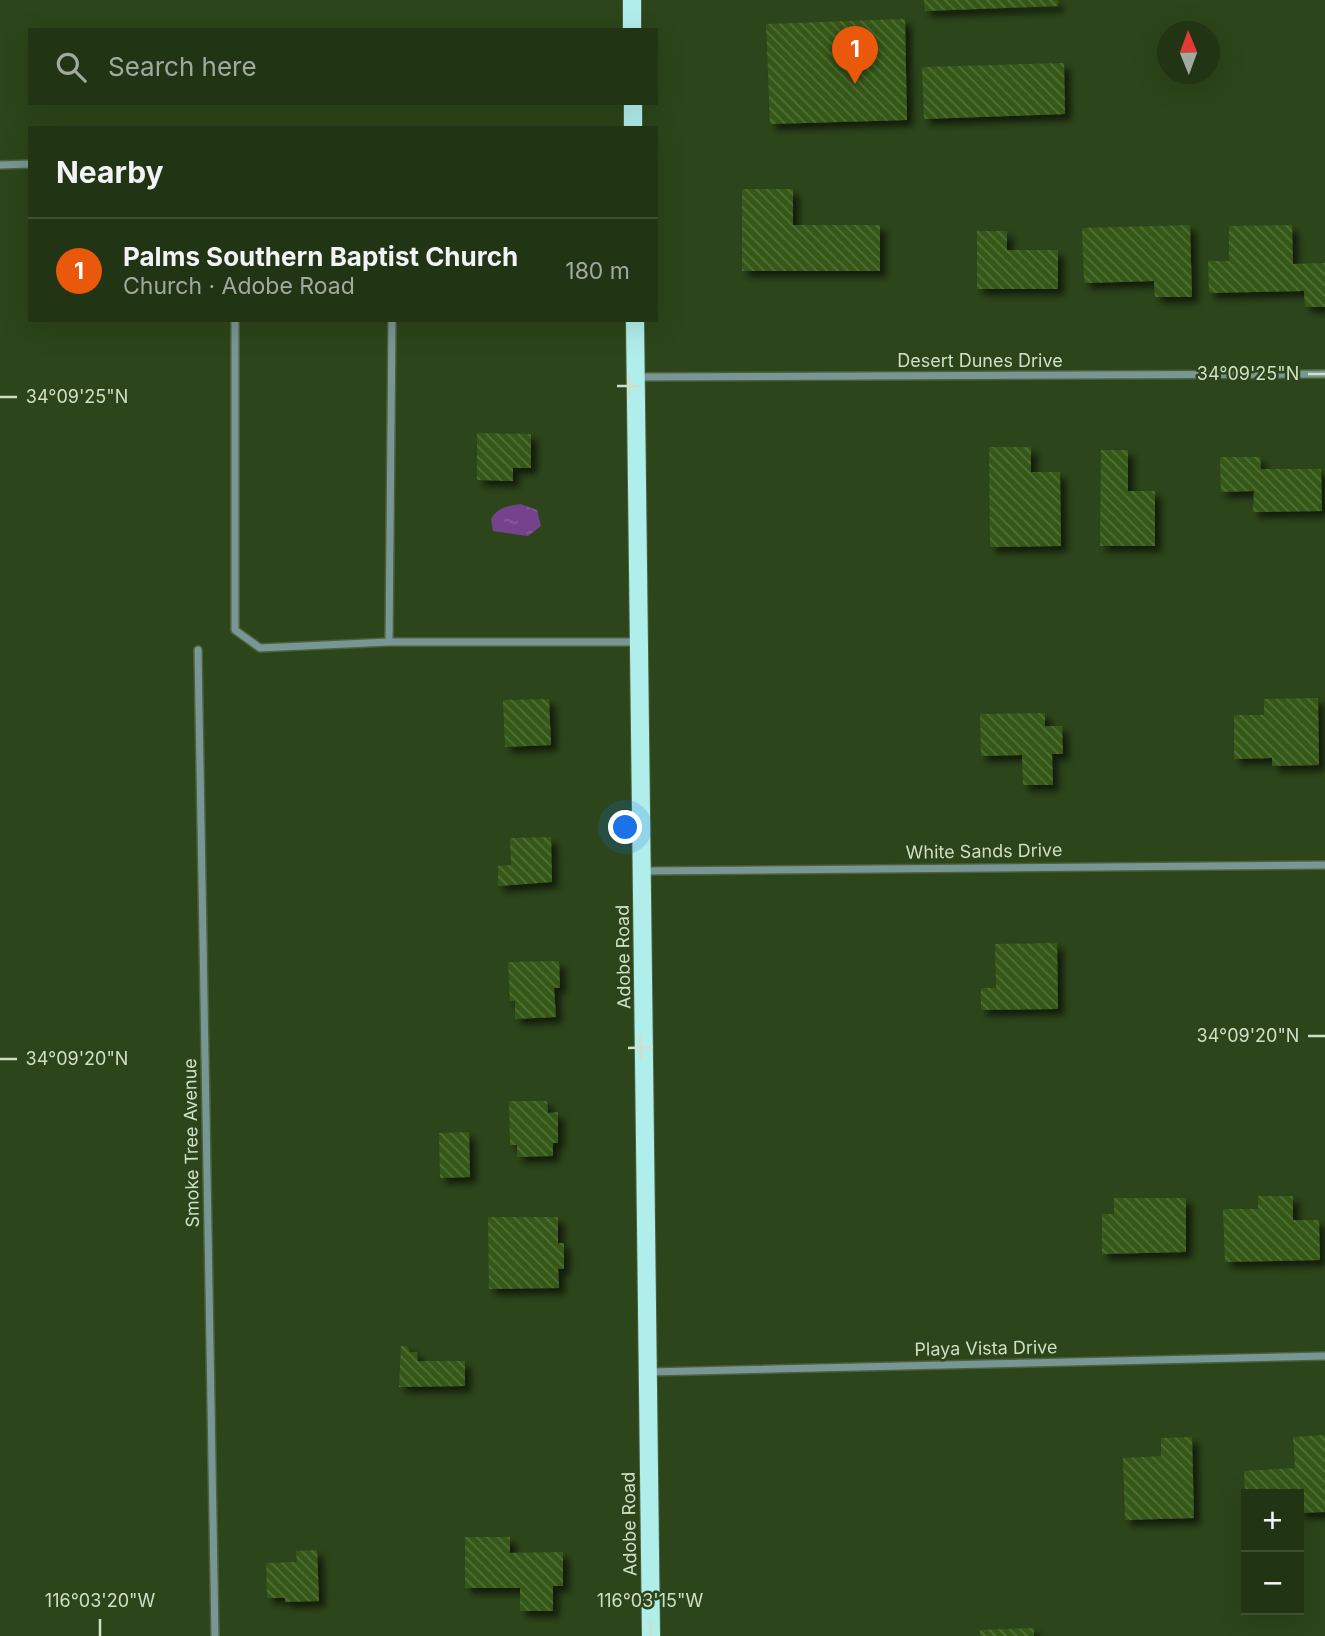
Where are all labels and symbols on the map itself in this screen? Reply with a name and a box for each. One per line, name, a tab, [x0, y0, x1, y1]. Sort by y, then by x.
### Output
north arrow	[1157, 21, 1220, 84]
pin: 1	[832, 26, 878, 84]
street label: Desert Dunes Drive	[897, 350, 1063, 371]
text: 34°09'25"N	[1197, 363, 1299, 384]
text: 34°09'25"N	[26, 386, 128, 407]
your location	[608, 810, 642, 844]
street label: White Sands Drive	[906, 839, 1062, 863]
street label: Adobe Road	[612, 905, 634, 1009]
text: 34°09'20"N	[1197, 1025, 1299, 1046]
text: 34°09'20"N	[26, 1048, 128, 1069]
street label: Smoke Tree Avenue	[179, 1058, 203, 1228]
street label: Playa Vista Drive	[914, 1336, 1058, 1360]
street label: Adobe Road	[618, 1472, 640, 1576]
text: 116°03'20"W	[45, 1590, 155, 1611]
text: 116°03'15"W	[597, 1590, 703, 1611]

